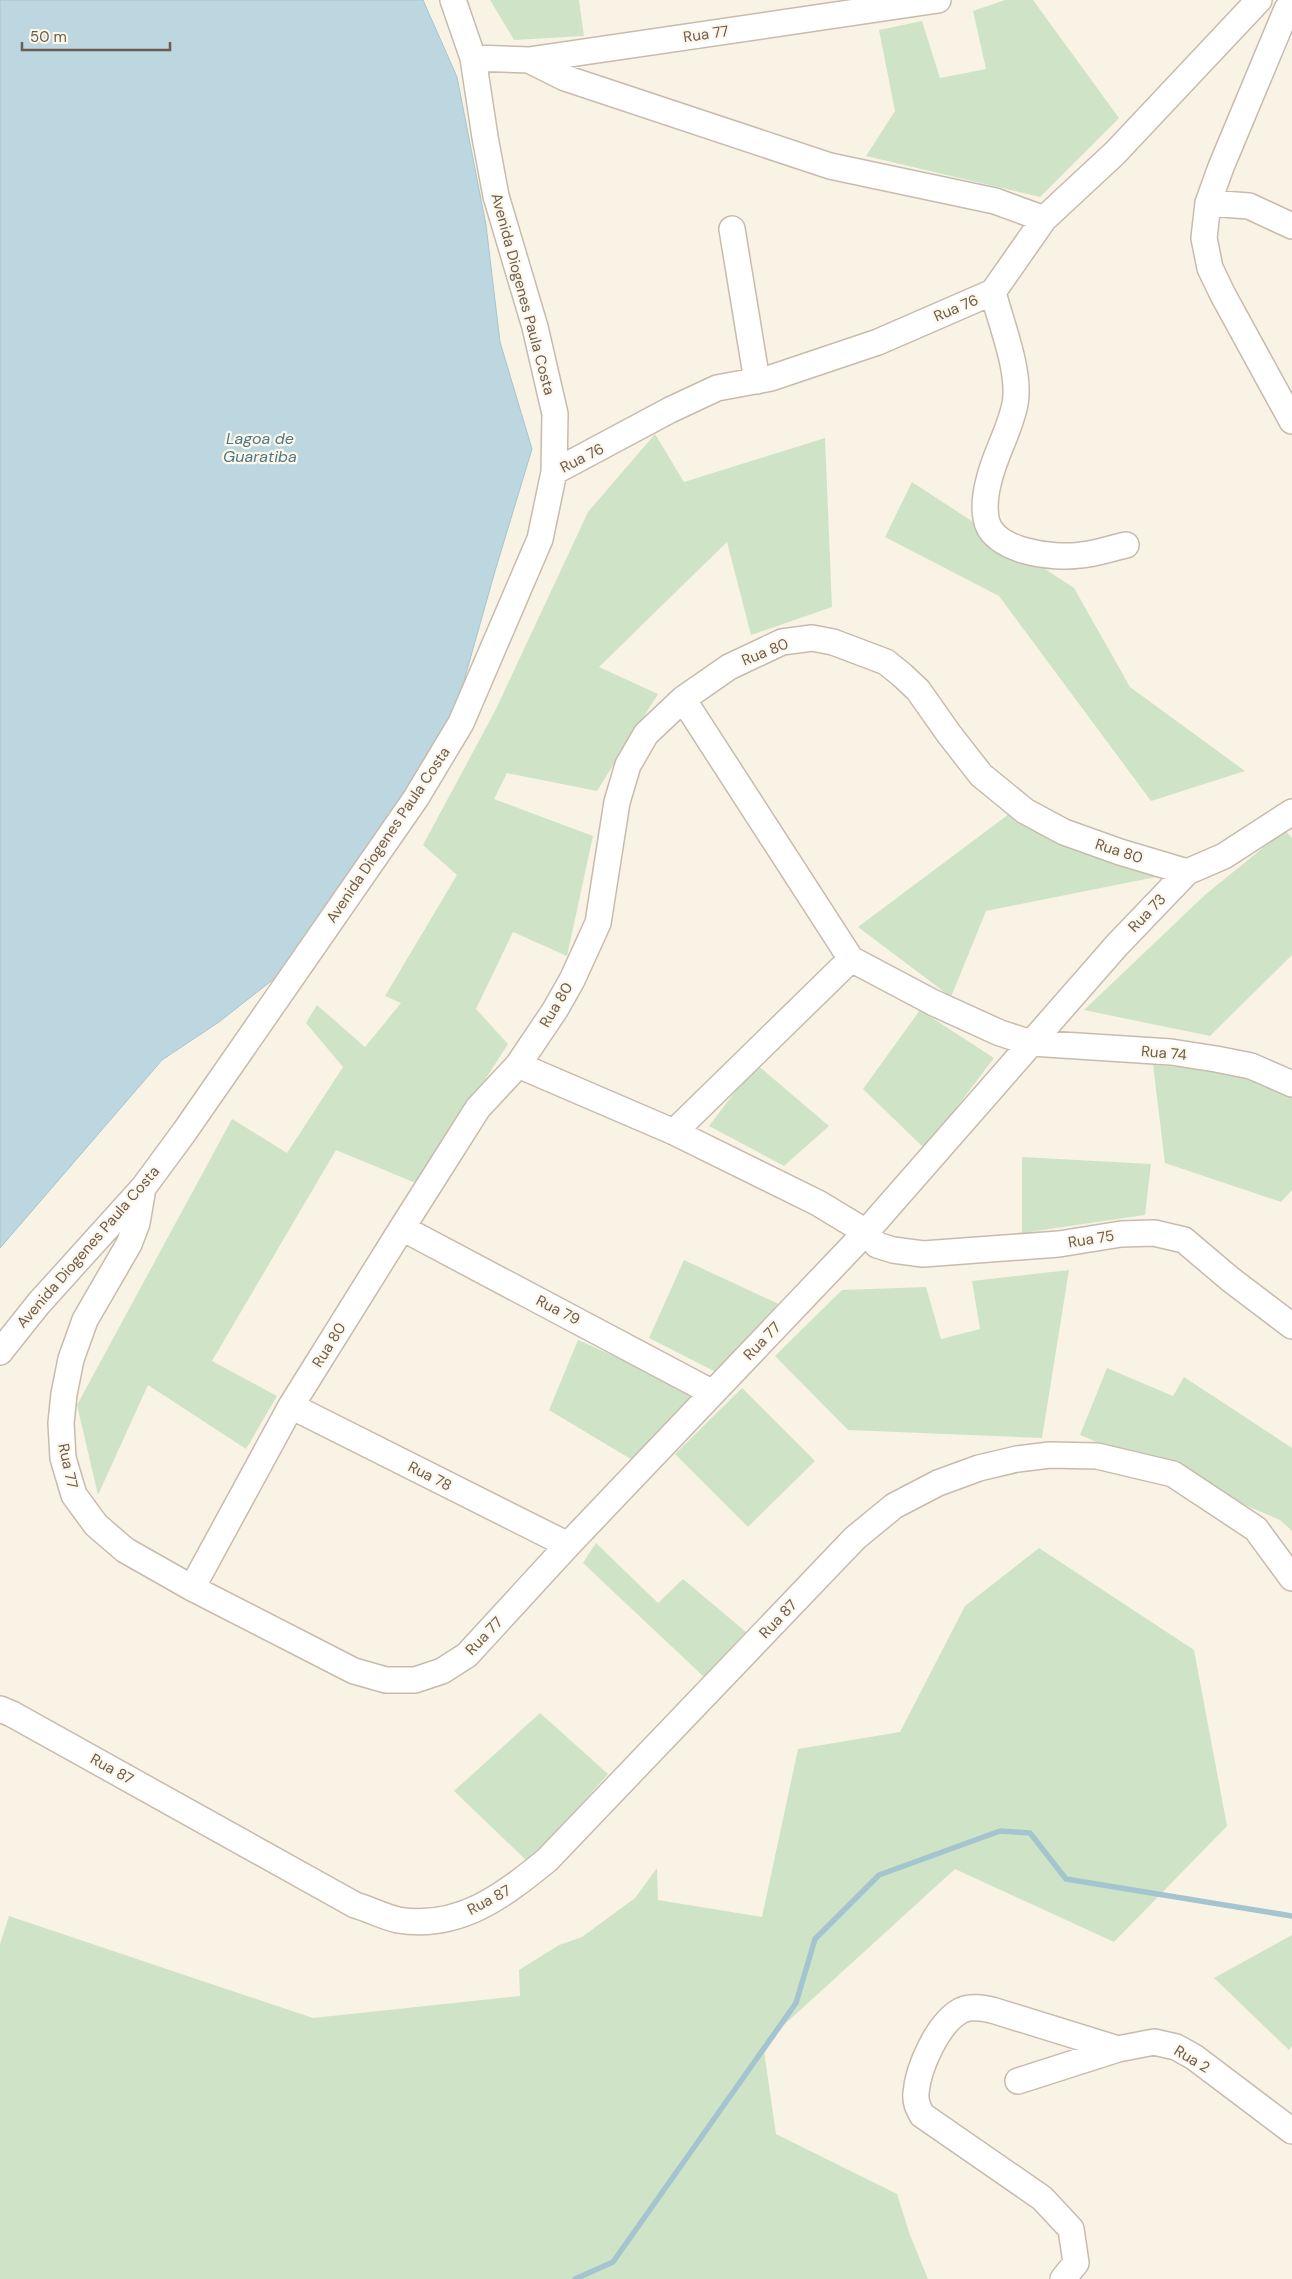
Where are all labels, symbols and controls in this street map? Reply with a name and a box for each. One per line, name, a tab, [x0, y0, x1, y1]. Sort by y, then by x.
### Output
scale bar	[22, 20, 170, 52]
street label: Rua 77	[682, 21, 730, 47]
text: 50 m	[30, 27, 67, 47]
street label: Avenida Diogenes Paula Costa	[486, 191, 560, 397]
street label: Rua 76	[931, 290, 981, 326]
water label: Lagoa de Guaratiba	[223, 428, 297, 467]
street label: Rua 76	[557, 438, 607, 478]
street label: Rua 80	[739, 634, 791, 670]
street label: Avenida Diogenes Paula Costa	[321, 743, 455, 927]
street label: Rua 80	[1093, 834, 1145, 868]
street label: Rua 73	[1124, 889, 1170, 937]
street label: Rua 80	[535, 979, 577, 1031]
street label: Rua 74	[1140, 1041, 1188, 1065]
street label: Avenida Diogenes Paula Costa	[12, 1162, 164, 1332]
street label: Rua 75	[1067, 1225, 1115, 1253]
street label: Rua 79	[533, 1290, 583, 1330]
street label: Rua 77	[739, 1318, 785, 1364]
street label: Rua 80	[308, 1319, 350, 1371]
street label: Rua 77	[53, 1442, 83, 1490]
street label: Rua 78	[405, 1457, 455, 1495]
street label: Rua 87	[755, 1595, 801, 1643]
street label: Rua 77	[461, 1613, 507, 1659]
street label: Rua 87	[87, 1749, 137, 1789]
street label: Rua 87	[464, 1880, 514, 1920]
street label: Rua 2	[1170, 2041, 1214, 2077]

